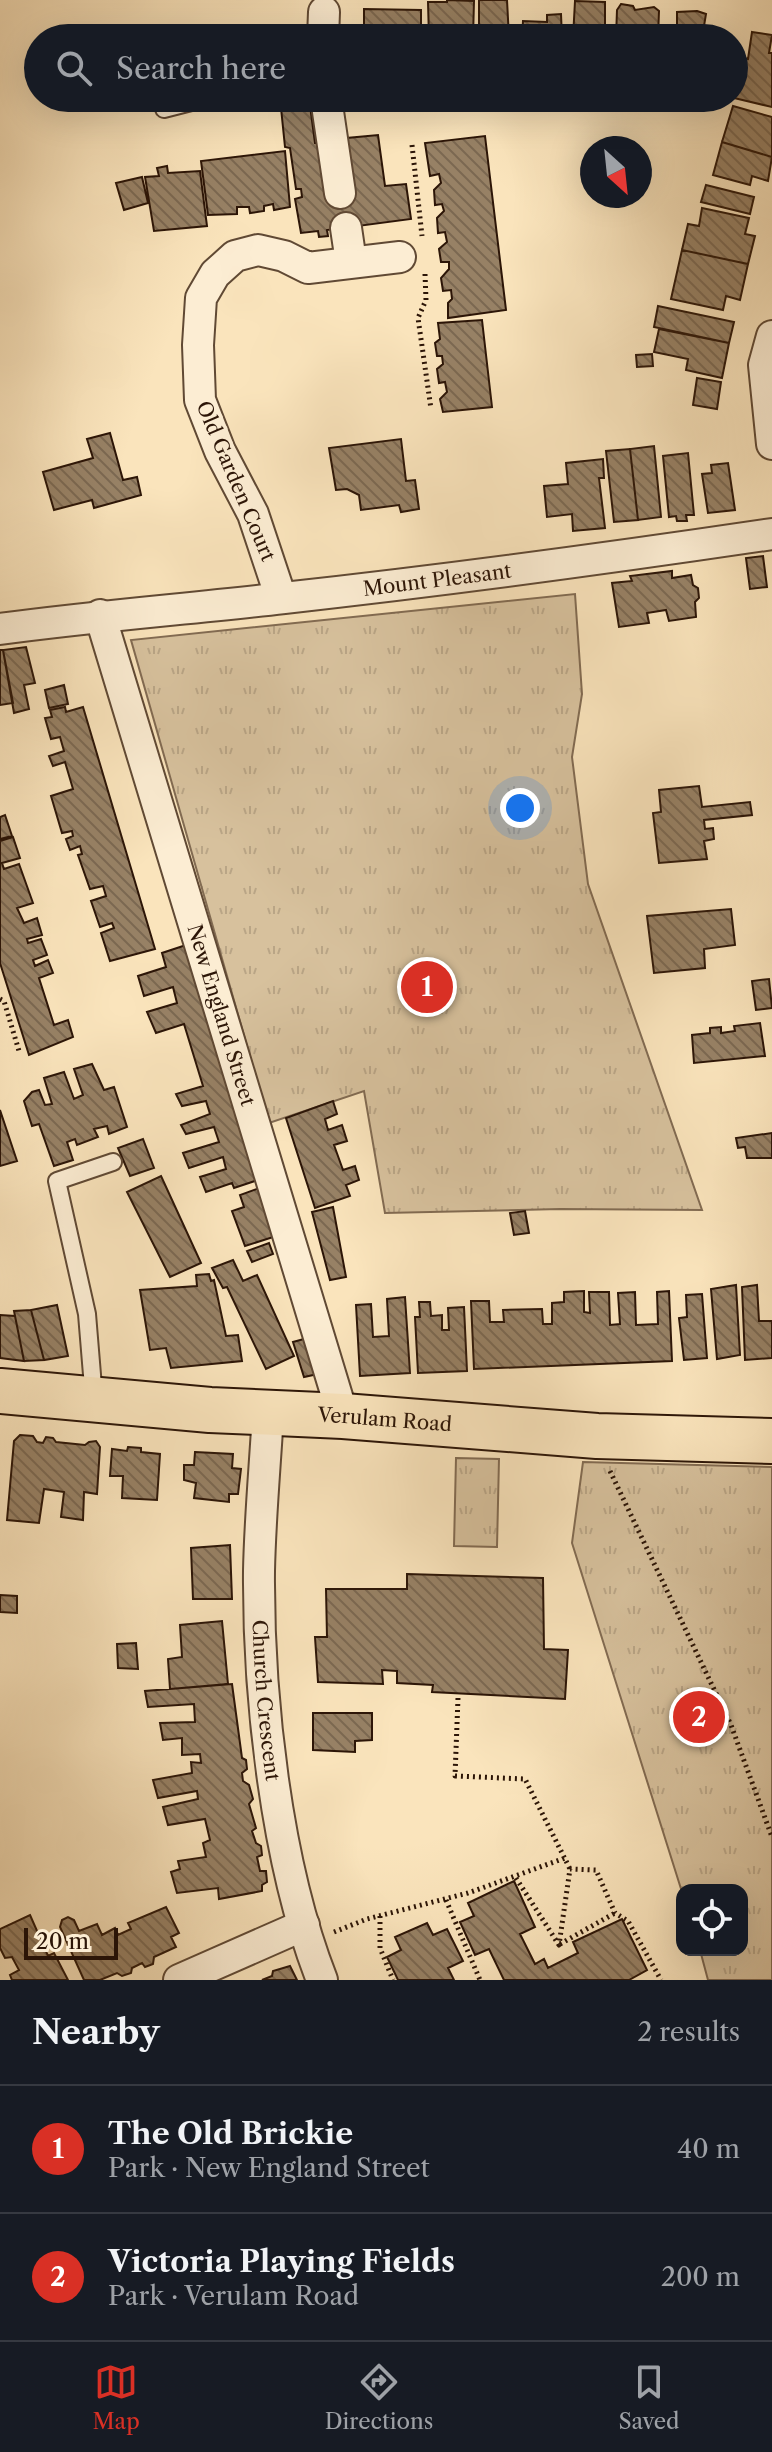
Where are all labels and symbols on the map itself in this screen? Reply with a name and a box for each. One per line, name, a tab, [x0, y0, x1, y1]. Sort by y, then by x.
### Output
north arrow	[580, 136, 652, 208]
street label: Old Garden Court	[191, 397, 281, 565]
street label: Mount Pleasant	[362, 559, 513, 601]
your location	[500, 788, 540, 828]
street label: New England Street	[183, 921, 260, 1109]
pin: 1	[401, 957, 453, 1017]
street label: Verulam Road	[316, 1403, 453, 1437]
street label: Church Crescent	[248, 1619, 285, 1783]
pin: 2	[673, 1687, 725, 1747]
scale bar	[24, 1924, 118, 1960]

